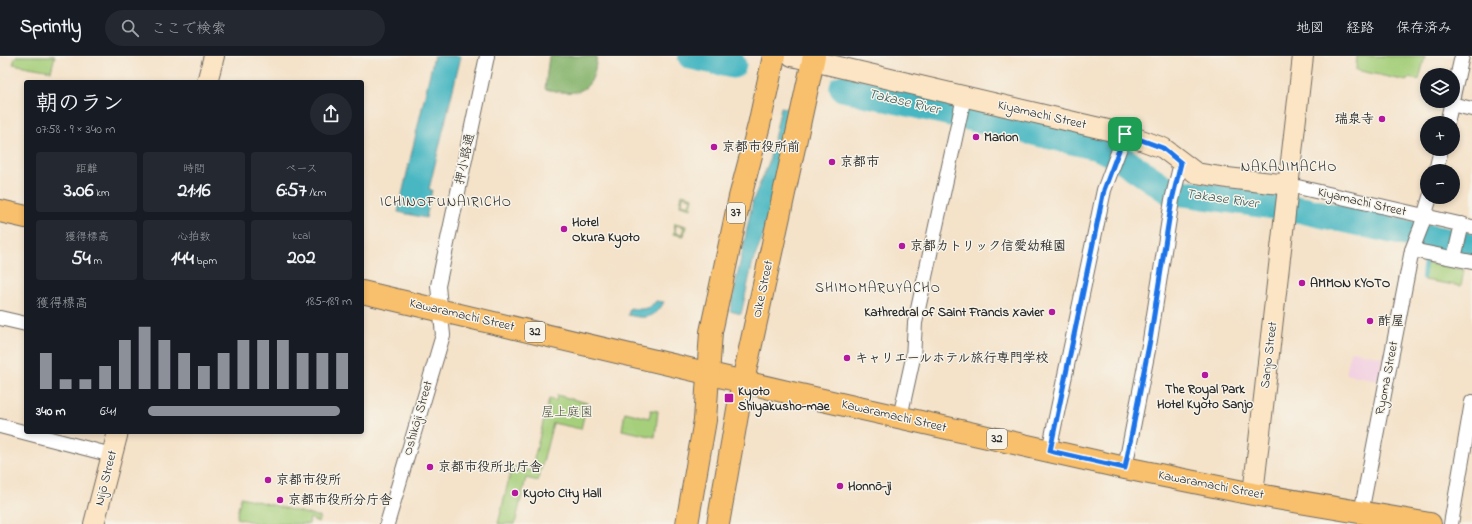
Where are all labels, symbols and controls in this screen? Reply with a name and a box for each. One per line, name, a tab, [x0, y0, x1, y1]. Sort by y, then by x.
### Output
search box	[105, 10, 385, 46]
text: Sprintly	[20, 14, 81, 41]
icon: search	[119, 17, 141, 39]
text: ここで検索	[151, 18, 226, 40]
text: 地図	[1296, 18, 1324, 39]
text: 経路	[1346, 18, 1374, 39]
text: 保存済み	[1396, 18, 1452, 39]
map controls	[1420, 68, 1460, 204]
button: layers	[1420, 68, 1460, 108]
water label: Takase River	[866, 84, 943, 121]
text: 朝のラン	[36, 89, 124, 121]
button: share	[310, 93, 352, 135]
street label: Kiyamachi Street	[996, 96, 1089, 136]
place label: 瑞泉寺	[1335, 110, 1374, 129]
marker: 瑞泉寺	[1377, 114, 1387, 124]
button: +	[1420, 116, 1460, 156]
pin	[1108, 117, 1142, 151]
text: 07:58 · 9 × 340 m	[36, 120, 115, 139]
icon: arrive	[1114, 123, 1136, 145]
place label: Marion	[984, 128, 1019, 147]
street label: 押小路通	[450, 132, 480, 186]
marker: Marion	[971, 132, 981, 142]
place label: 京都市役所前	[722, 138, 800, 157]
marker: 京都市役所前	[709, 142, 719, 152]
place label: 京都市	[840, 153, 879, 172]
marker: 京都市	[827, 157, 837, 167]
district label: NAKAJIMACHO	[1241, 157, 1337, 178]
text: 距離	[76, 161, 98, 177]
text: 時間	[183, 161, 205, 177]
text: ペース	[285, 161, 318, 177]
button: −	[1420, 164, 1460, 204]
text: 3.06	[64, 177, 94, 206]
text: 21:16	[177, 177, 211, 206]
text: 6:57	[276, 177, 307, 206]
street label: Kiyamachi Street	[1316, 183, 1409, 223]
water label: Takase River	[1184, 184, 1261, 215]
text: km	[94, 185, 110, 201]
text: /km	[307, 185, 326, 201]
district label: ICHINOFUNAIRICHO	[380, 192, 512, 213]
road number: 37	[727, 203, 745, 223]
place label: Hotel Okura Kyoto	[572, 213, 640, 249]
marker: Hotel Okura Kyoto	[559, 224, 569, 234]
text: kcal	[293, 228, 310, 244]
text: 獲得標高	[65, 229, 109, 245]
text: 心拍数	[177, 229, 210, 245]
place label: 京都カトリック信愛幼稚園	[910, 237, 1066, 256]
marker: 京都カトリック信愛幼稚園	[897, 241, 907, 251]
text: 202	[287, 244, 316, 273]
text: 54	[71, 245, 91, 274]
text: 144	[171, 245, 194, 274]
text: m	[91, 253, 102, 269]
text: bpm	[194, 253, 217, 269]
street label: Oike Street	[748, 258, 778, 320]
place label: AMMON KYOTO	[1310, 274, 1391, 293]
district label: SHIMOMARUYACHO	[815, 278, 941, 299]
marker: AMMON KYOTO	[1297, 278, 1307, 288]
text: 185–189 m	[306, 292, 352, 311]
text: 獲得標高	[36, 294, 88, 313]
street label: Kawaramachi Street	[408, 294, 517, 336]
place label: Kathredral of Saint Francis Xavier	[864, 303, 1045, 322]
marker: Kathredral of Saint Francis Xavier	[1047, 307, 1057, 317]
place label: 酢屋	[1378, 312, 1404, 331]
marker: 酢屋	[1365, 316, 1375, 326]
street label: Sanjo Street	[1255, 320, 1283, 389]
road number: 32	[525, 322, 545, 342]
street label: Ryoma Street	[1371, 339, 1405, 417]
place label: キャリエールホテル旅行専門学校	[855, 349, 1048, 368]
marker: キャリエールホテル旅行専門学校	[842, 353, 852, 363]
marker: The Royal Park Hotel Kyoto Sanjo	[1200, 370, 1210, 380]
street label: Oshikōji Street	[398, 378, 438, 458]
place label: The Royal Park Hotel Kyoto Sanjo	[1157, 380, 1253, 416]
place label: Kyoto Shiyakusho-mae	[738, 382, 831, 418]
marker: Kyoto Shiyakusho-mae	[723, 392, 735, 404]
street label: Kawaramachi Street	[840, 395, 949, 437]
text: 340 m	[36, 402, 66, 421]
text: 6:41	[100, 402, 116, 421]
park label: 屋上庭園	[541, 403, 593, 422]
road number: 32	[987, 429, 1007, 449]
street label: Nijō Street	[90, 448, 122, 508]
place label: 京都市役所北庁舎	[438, 458, 542, 477]
marker: 京都市役所北庁舎	[425, 462, 435, 472]
street label: Kawaramachi Street	[1157, 465, 1266, 505]
place label: 京都市役所	[276, 471, 341, 490]
marker: 京都市役所	[263, 475, 273, 485]
place label: Honnō-ji	[848, 477, 892, 496]
marker: Honnō-ji	[835, 481, 845, 491]
place label: Kyoto City Hall	[523, 484, 601, 505]
marker: Kyoto City Hall	[510, 488, 520, 498]
place label: 京都市役所分庁舎	[288, 491, 392, 510]
marker: 京都市役所分庁舎	[275, 495, 285, 505]

